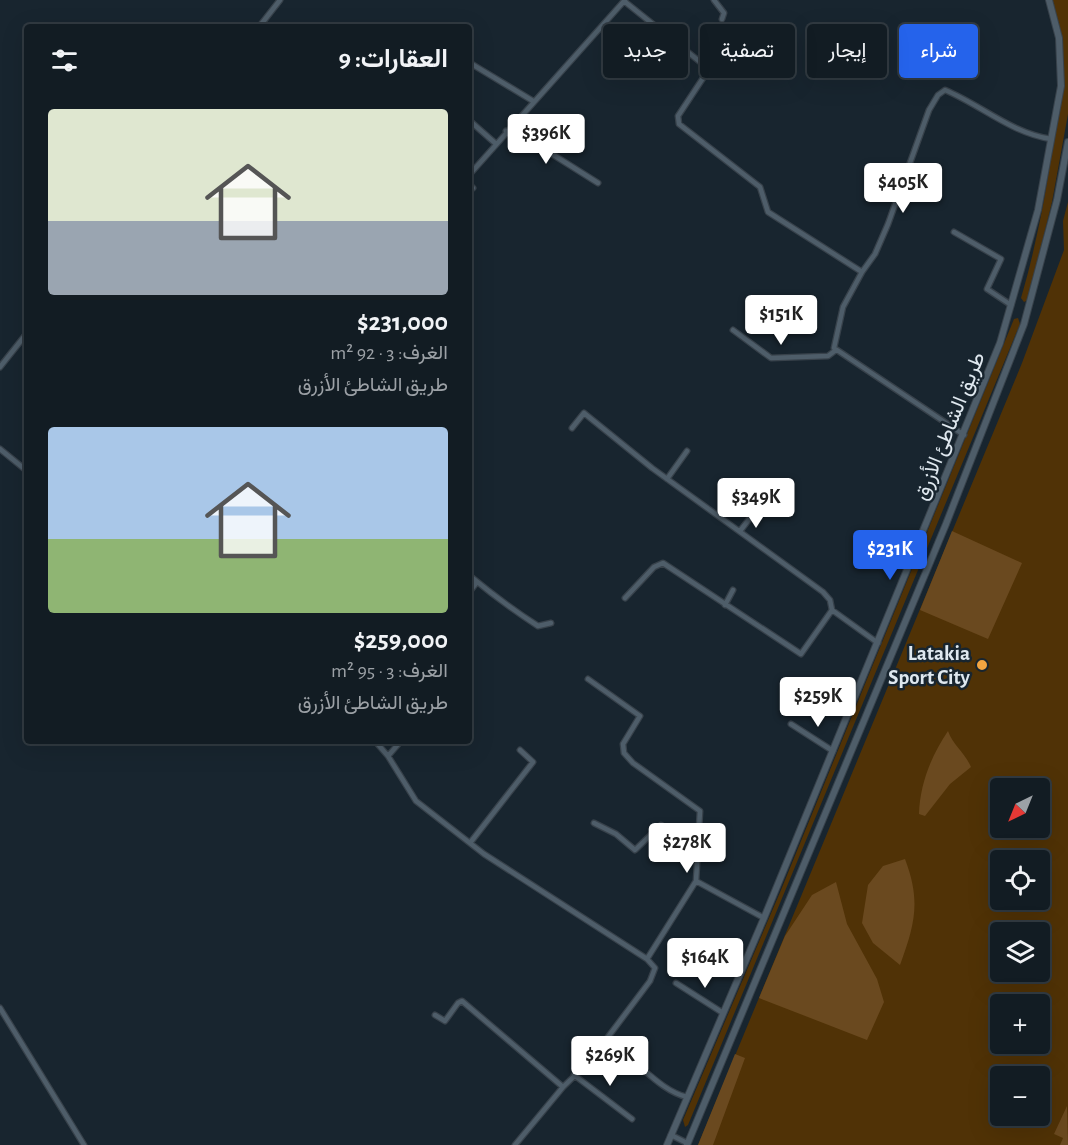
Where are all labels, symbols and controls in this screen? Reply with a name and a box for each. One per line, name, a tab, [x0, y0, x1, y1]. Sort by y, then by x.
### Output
chip: جديد	[603, 24, 688, 78]
chip: تصفية	[700, 24, 795, 78]
chip: إيجار	[807, 24, 887, 78]
chip: شراء	[899, 24, 978, 78]
icon: filters	[48, 44, 81, 77]
text: العقارات: 9	[338, 46, 448, 72]
pin: $396K	[504, 114, 588, 165]
text: $396K	[522, 123, 570, 143]
icon: home	[194, 148, 302, 256]
pin: $405K	[861, 163, 945, 214]
text: $405K	[878, 172, 928, 192]
pin: $151K	[739, 295, 823, 346]
text: $151K	[759, 304, 803, 324]
text: $231,000	[357, 309, 448, 335]
text: الغرف: 3 · 92 m²	[330, 343, 448, 363]
street label: طريق الشاطئ الأزرق	[908, 348, 991, 504]
text: طريق الشاطئ الأزرق	[298, 375, 448, 395]
icon: home	[194, 466, 302, 574]
pin: $349K	[714, 478, 798, 529]
text: $349K	[731, 487, 781, 507]
pin: $231K	[848, 530, 932, 581]
text: $231K	[867, 539, 913, 559]
text: $259,000	[354, 627, 448, 653]
place label: Latakia Sport City	[888, 643, 971, 688]
marker: Latakia Sport City	[975, 658, 989, 672]
text: الغرف: 3 · 95 m²	[331, 661, 448, 681]
pin: $259K	[776, 677, 860, 728]
text: $259K	[794, 686, 842, 706]
text: طريق الشاطئ الأزرق	[298, 693, 448, 713]
north arrow	[990, 778, 1050, 838]
map controls	[990, 778, 1050, 1126]
pin: $278K	[645, 823, 729, 874]
text: $278K	[663, 832, 711, 852]
button: locate	[990, 850, 1050, 910]
button: layers	[990, 922, 1050, 982]
pin: $164K	[663, 938, 747, 989]
text: $164K	[681, 947, 729, 967]
button: +	[990, 994, 1050, 1054]
pin: $269K	[568, 1036, 652, 1087]
text: $269K	[585, 1045, 635, 1065]
button: −	[990, 1066, 1050, 1126]

